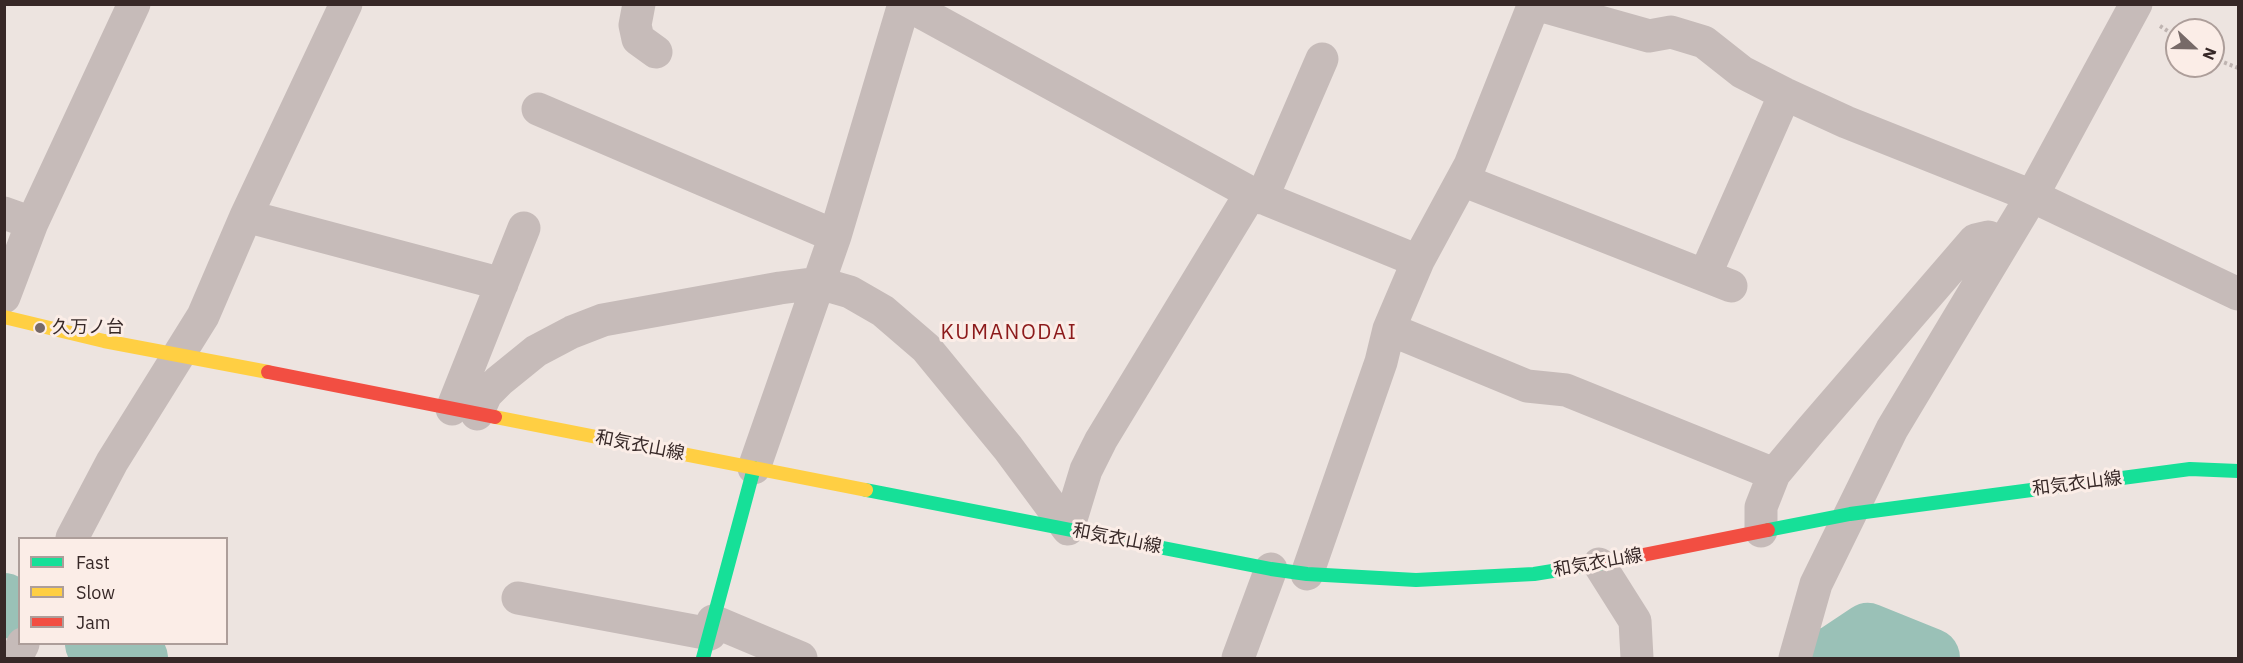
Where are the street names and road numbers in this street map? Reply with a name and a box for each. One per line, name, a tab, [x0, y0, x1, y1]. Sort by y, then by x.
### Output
street label: 和気衣山線	[594, 427, 686, 465]
street label: 和気衣山線	[2031, 468, 2123, 500]
street label: 和気衣山線	[1071, 520, 1163, 558]
street label: 和気衣山線	[1552, 545, 1644, 581]

